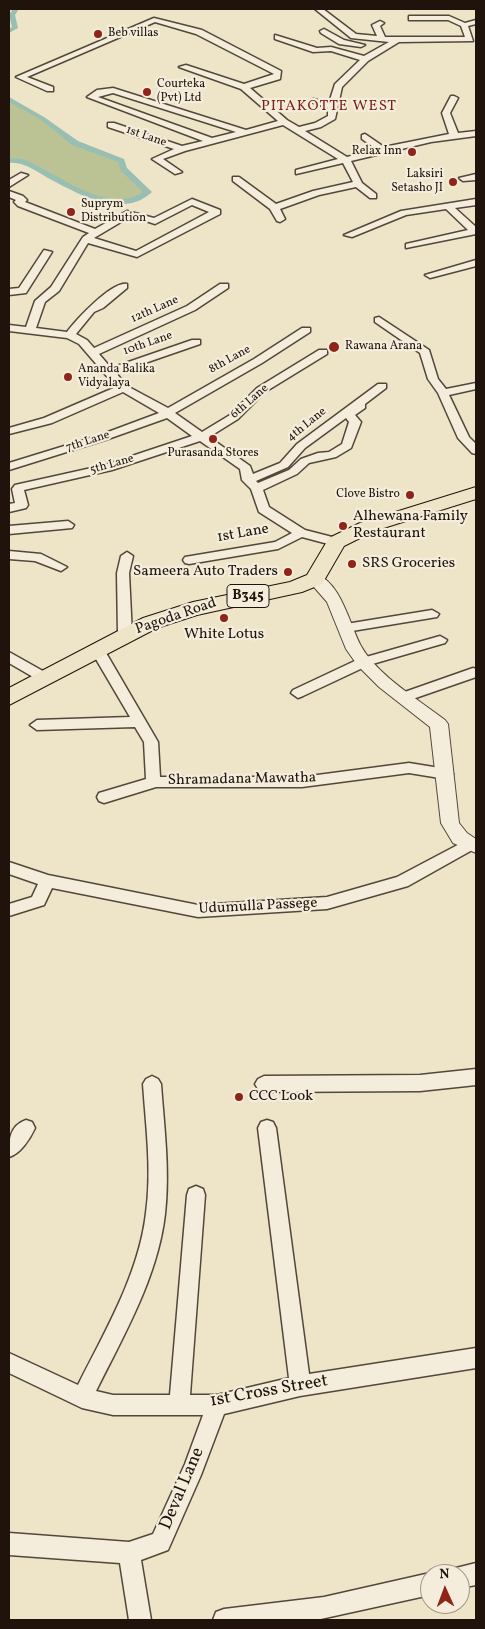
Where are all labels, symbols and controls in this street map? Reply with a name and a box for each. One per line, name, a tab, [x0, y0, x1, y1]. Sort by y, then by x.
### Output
place label: Beb villas	[108, 27, 158, 41]
marker: Beb villas	[92, 28, 104, 40]
place label: Courteka (Pvt) Ltd	[157, 78, 205, 106]
marker: Courteka (Pvt) Ltd	[141, 86, 153, 98]
district label: PITAKOTTE WEST	[259, 98, 399, 116]
street label: 1st Lane	[124, 123, 168, 151]
place label: Relax Inn	[352, 145, 402, 159]
marker: Relax Inn	[406, 146, 418, 158]
place label: Laksiri Setasho JI	[391, 168, 443, 196]
marker: Laksiri Setasho JI	[447, 176, 459, 188]
place label: Suprym Distribution	[81, 198, 146, 226]
marker: Suprym Distribution	[65, 206, 77, 218]
street label: 12th Lane	[129, 293, 181, 327]
street label: 10th Lane	[121, 329, 175, 359]
marker: Rawana Arana	[327, 340, 341, 354]
place label: Rawana Arana	[345, 340, 422, 354]
street label: 8th Lane	[207, 343, 253, 377]
place label: Ananda Balika Vidyalaya	[78, 363, 155, 391]
marker: Ananda Balika Vidyalaya	[62, 371, 74, 383]
street label: 6th Lane	[228, 382, 272, 422]
street label: 4th Lane	[284, 405, 330, 445]
street label: 7th Lane	[64, 428, 112, 456]
marker: Purasanda Stores	[207, 433, 219, 445]
place label: Purasanda Stores	[167, 447, 259, 461]
street label: 5th Lane	[88, 452, 136, 478]
place label: Clove Bistro	[336, 488, 400, 502]
marker: Clove Bistro	[404, 489, 416, 501]
place label: Alhewana Family Restaurant	[353, 508, 468, 543]
marker: Alhewana Family Restaurant	[337, 520, 349, 532]
street label: 1st Lane	[216, 521, 270, 547]
place label: SRS Groceries	[362, 555, 455, 573]
marker: SRS Groceries	[346, 558, 358, 570]
place label: Sameera Auto Traders	[133, 563, 278, 581]
marker: Sameera Auto Traders	[282, 566, 294, 578]
road number: B345	[227, 584, 269, 608]
street label: Pagoda Road	[133, 595, 219, 639]
marker: White Lotus	[218, 612, 230, 624]
place label: White Lotus	[184, 626, 264, 644]
street label: Shramadana Mawatha	[168, 770, 316, 790]
street label: Udumulla Passege	[198, 895, 318, 919]
place label: CCC Look	[249, 1088, 313, 1106]
marker: CCC Look	[233, 1091, 245, 1103]
street label: 1st Cross Street	[208, 1371, 330, 1413]
street label: Deval Lane	[156, 1445, 210, 1533]
north arrow	[420, 1564, 470, 1614]
text: N	[439, 1565, 450, 1584]

